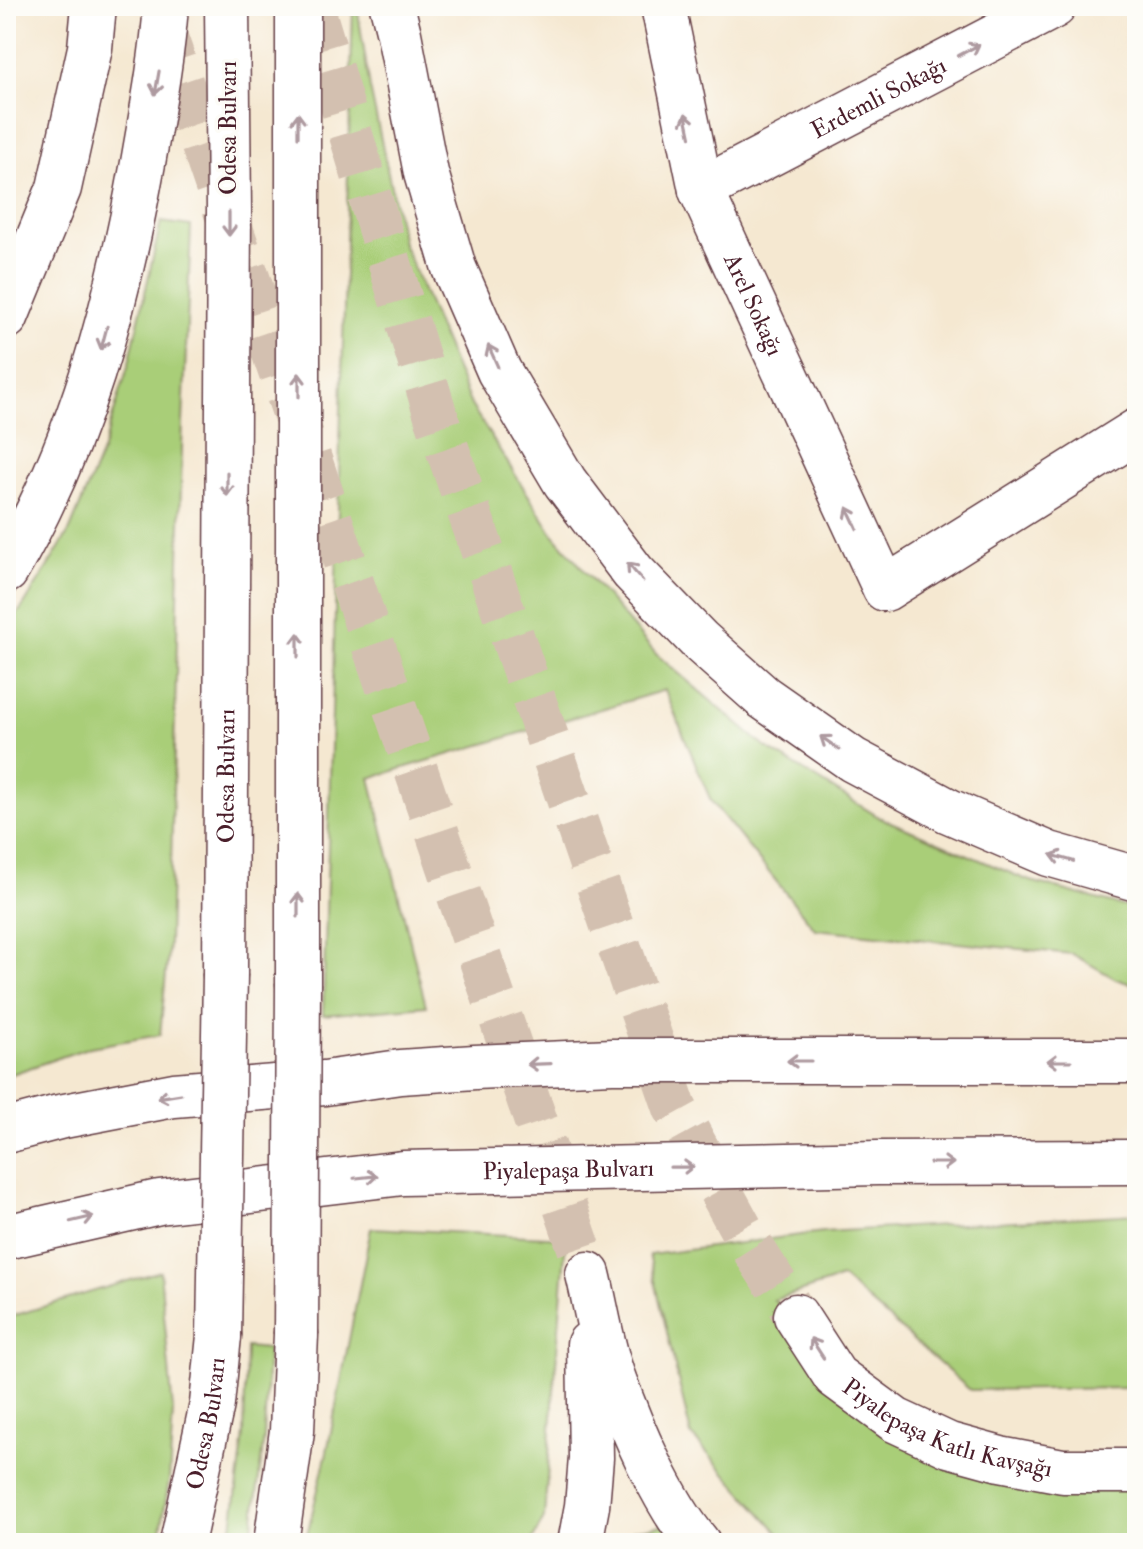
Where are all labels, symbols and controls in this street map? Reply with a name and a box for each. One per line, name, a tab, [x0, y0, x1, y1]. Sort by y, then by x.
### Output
one-way arrow	[957, 42, 980, 58]
street label: Erdemli Sokağı	[806, 50, 952, 146]
street label: Odesa Bulvarı	[213, 61, 244, 195]
one-way arrow	[149, 70, 164, 96]
one-way arrow	[290, 112, 306, 139]
one-way arrow	[679, 112, 694, 138]
one-way arrow	[221, 210, 237, 237]
street label: Arel Sokağı	[716, 248, 790, 361]
one-way arrow	[95, 324, 110, 350]
one-way arrow	[484, 344, 499, 368]
one-way arrow	[291, 372, 307, 399]
one-way arrow	[219, 470, 235, 497]
one-way arrow	[844, 507, 859, 531]
one-way arrow	[626, 563, 644, 583]
one-way arrow	[290, 632, 306, 659]
street label: Odesa Bulvarı	[211, 709, 242, 843]
one-way arrow	[819, 735, 841, 751]
one-way arrow	[1049, 850, 1075, 865]
one-way arrow	[290, 892, 306, 919]
one-way arrow	[786, 1053, 813, 1069]
one-way arrow	[1046, 1054, 1073, 1069]
one-way arrow	[526, 1057, 553, 1072]
one-way arrow	[156, 1089, 182, 1104]
street label: Piyalepaşa Bulvarı	[482, 1153, 654, 1187]
one-way arrow	[928, 1155, 955, 1171]
one-way arrow	[668, 1159, 695, 1175]
one-way arrow	[352, 1169, 379, 1184]
one-way arrow	[68, 1211, 94, 1226]
one-way arrow	[809, 1338, 825, 1360]
street label: Odesa Bulvarı	[179, 1356, 233, 1493]
street label: Piyalepaşa Katlı Kavşağı	[836, 1372, 1055, 1485]

